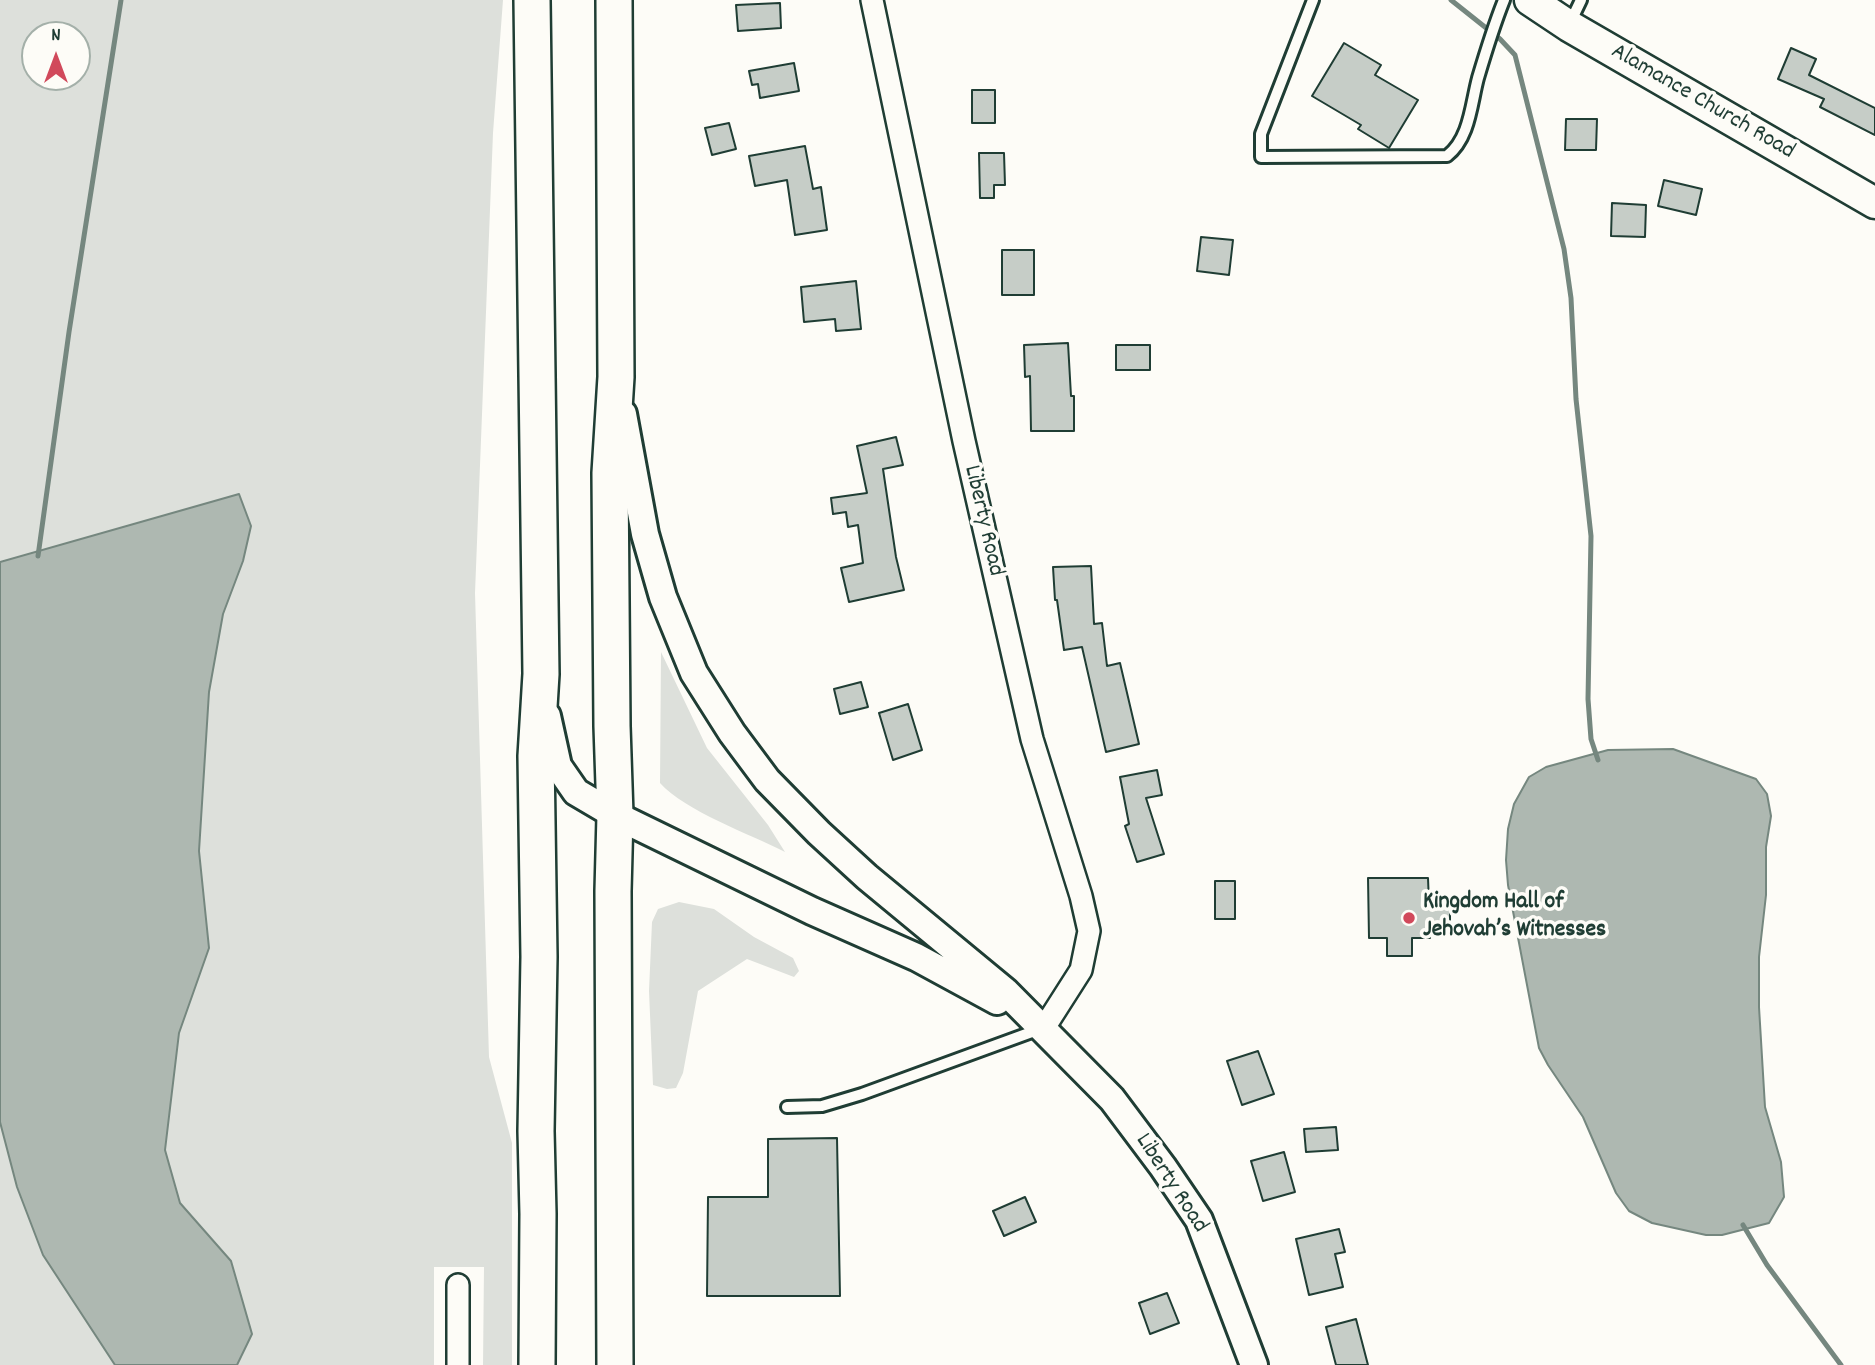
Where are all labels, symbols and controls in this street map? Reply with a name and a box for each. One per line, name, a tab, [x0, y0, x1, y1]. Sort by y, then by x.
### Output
north arrow	[21, 21, 91, 91]
text: N	[51, 23, 61, 50]
street label: Alamance Church Road	[1605, 39, 1799, 167]
street label: Liberty Road	[955, 463, 1009, 579]
place label: Kingdom Hall of Jehovah’s Witnesses	[1423, 890, 1606, 946]
marker: Kingdom Hall of Jehovah’s Witnesses	[1401, 910, 1417, 926]
street label: Liberty Road	[1127, 1129, 1213, 1239]

